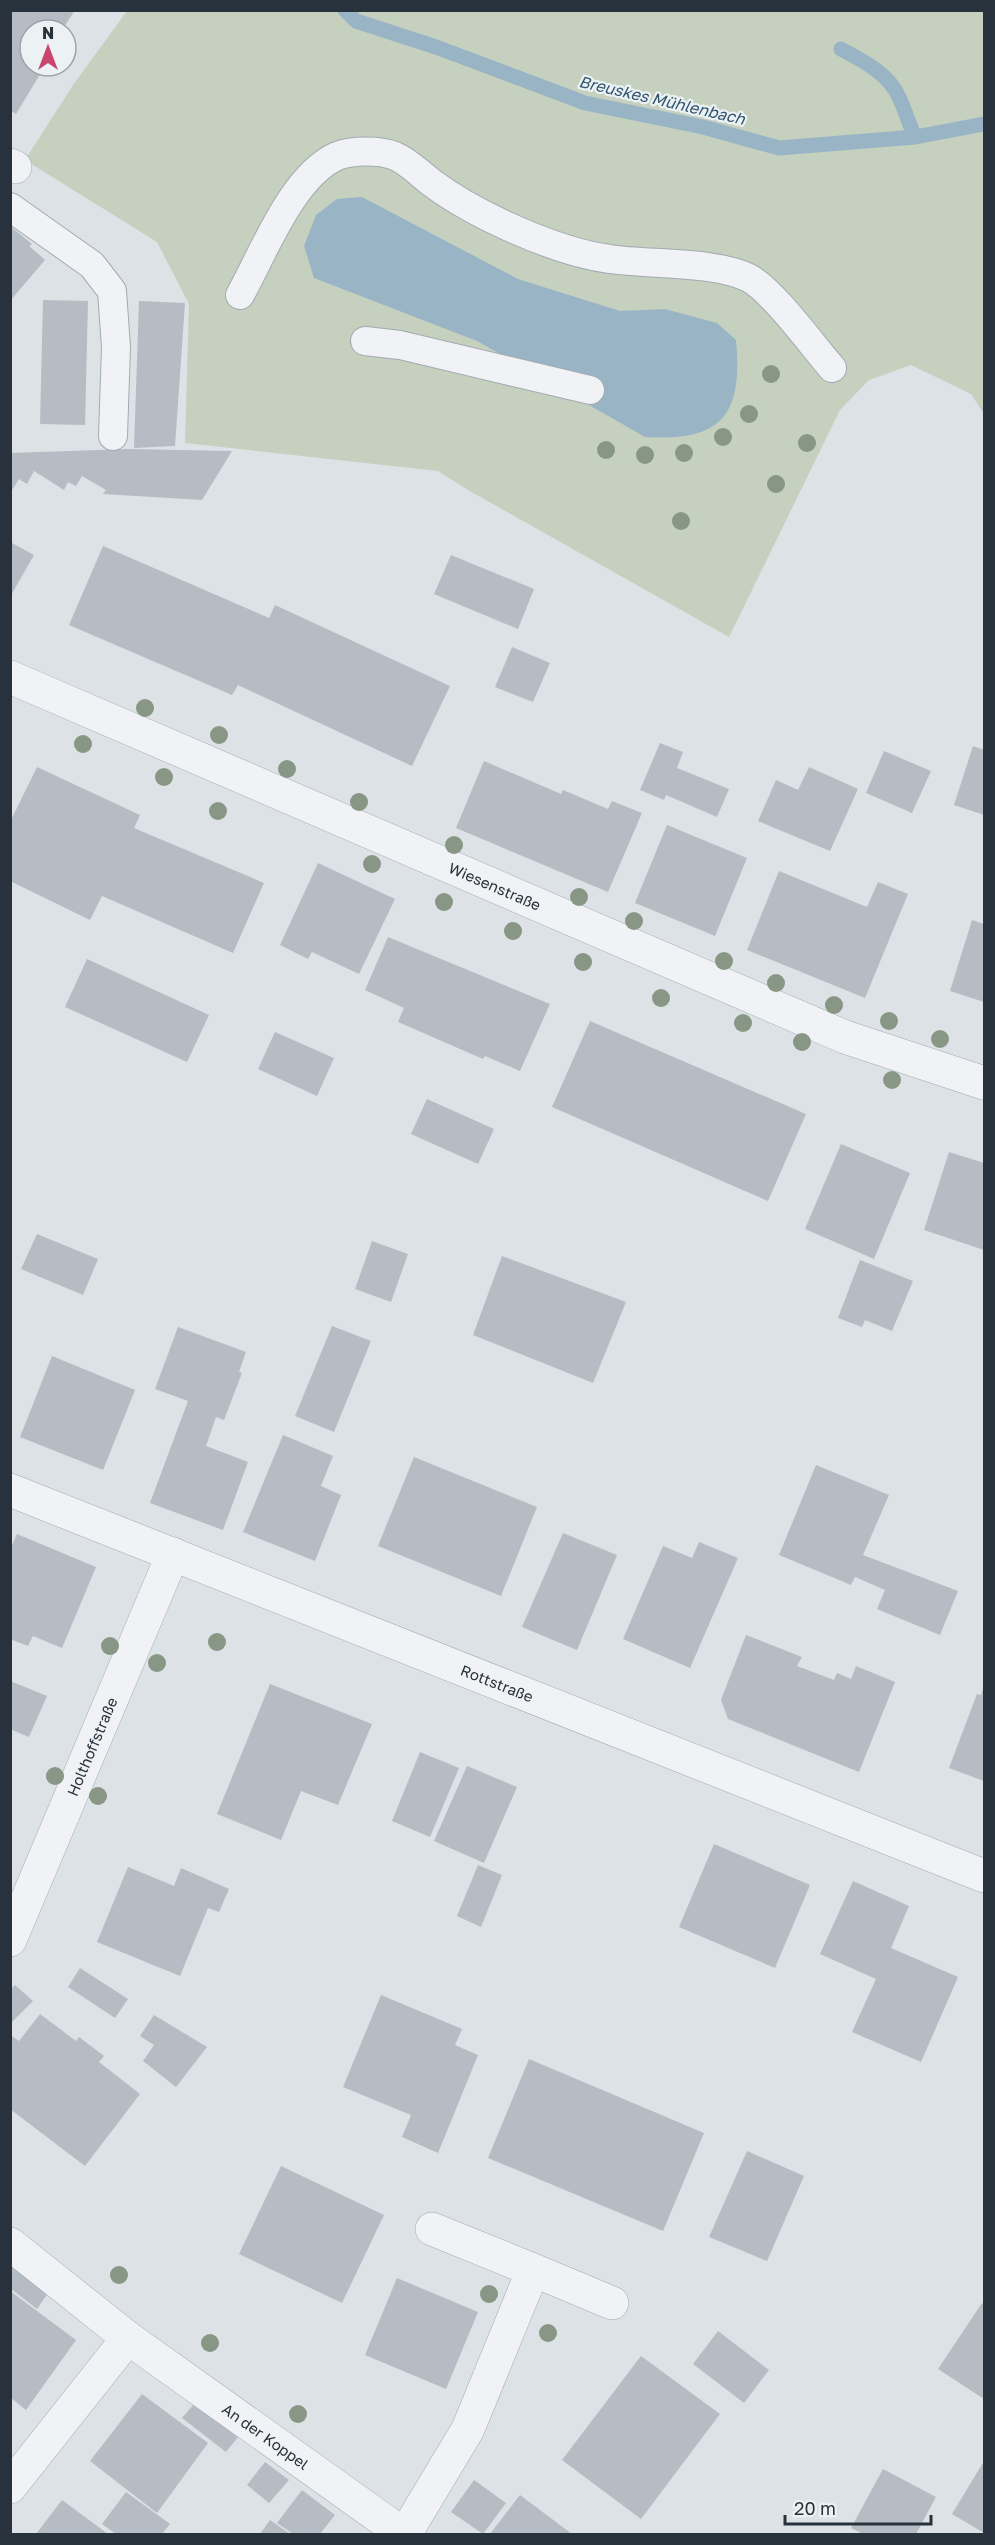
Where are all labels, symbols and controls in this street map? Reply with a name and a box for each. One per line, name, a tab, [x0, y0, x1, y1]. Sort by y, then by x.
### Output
north arrow	[18, 18, 78, 78]
text: N	[42, 23, 54, 43]
water label: Breuskes Mühlenbach	[577, 71, 748, 129]
street label: Wiesenstraße	[446, 858, 544, 914]
street label: Rottstraße	[458, 1661, 536, 1706]
street label: Holthoffstraße	[63, 1694, 121, 1799]
street label: An der Koppel	[219, 2399, 313, 2473]
scale bar	[785, 2488, 930, 2526]
text: 20 m	[794, 2497, 836, 2519]

